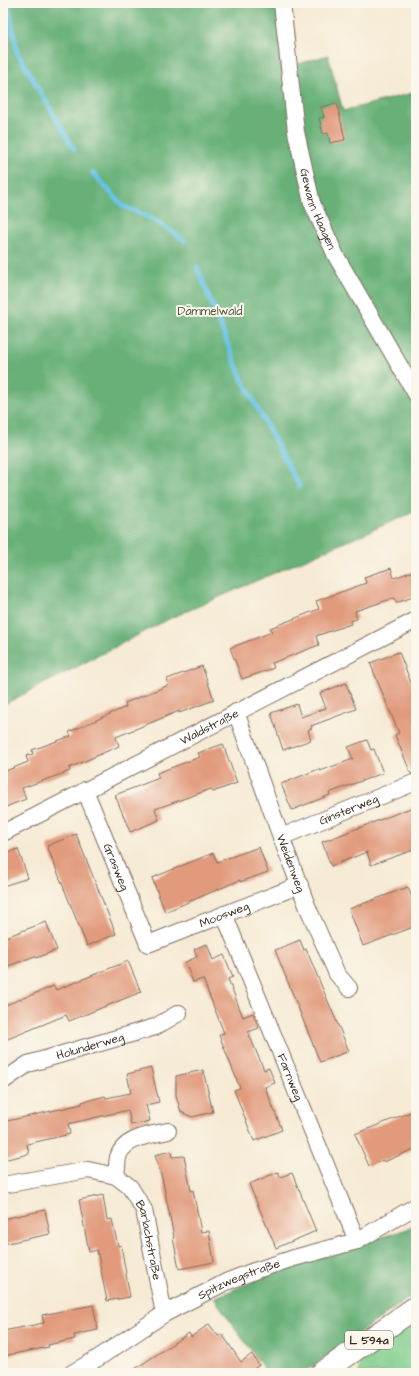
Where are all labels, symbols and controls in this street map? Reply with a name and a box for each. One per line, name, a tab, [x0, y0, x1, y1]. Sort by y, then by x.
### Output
street label: Gewann Haagen	[296, 167, 340, 252]
park label: Dämmelwald	[178, 303, 242, 320]
street label: Waldstraße	[177, 704, 242, 749]
street label: Ginsterweg	[316, 790, 381, 829]
street label: Weidenweg	[272, 832, 310, 895]
street label: Grasweg	[99, 841, 134, 893]
street label: Moosweg	[197, 897, 252, 932]
street label: Holunderweg	[54, 1028, 126, 1064]
street label: Farnweg	[273, 1051, 307, 1104]
street label: Barlachstraße	[131, 1197, 166, 1282]
street label: Spitzwegstraße	[194, 1254, 283, 1304]
road number: L 594a	[345, 1331, 393, 1349]

